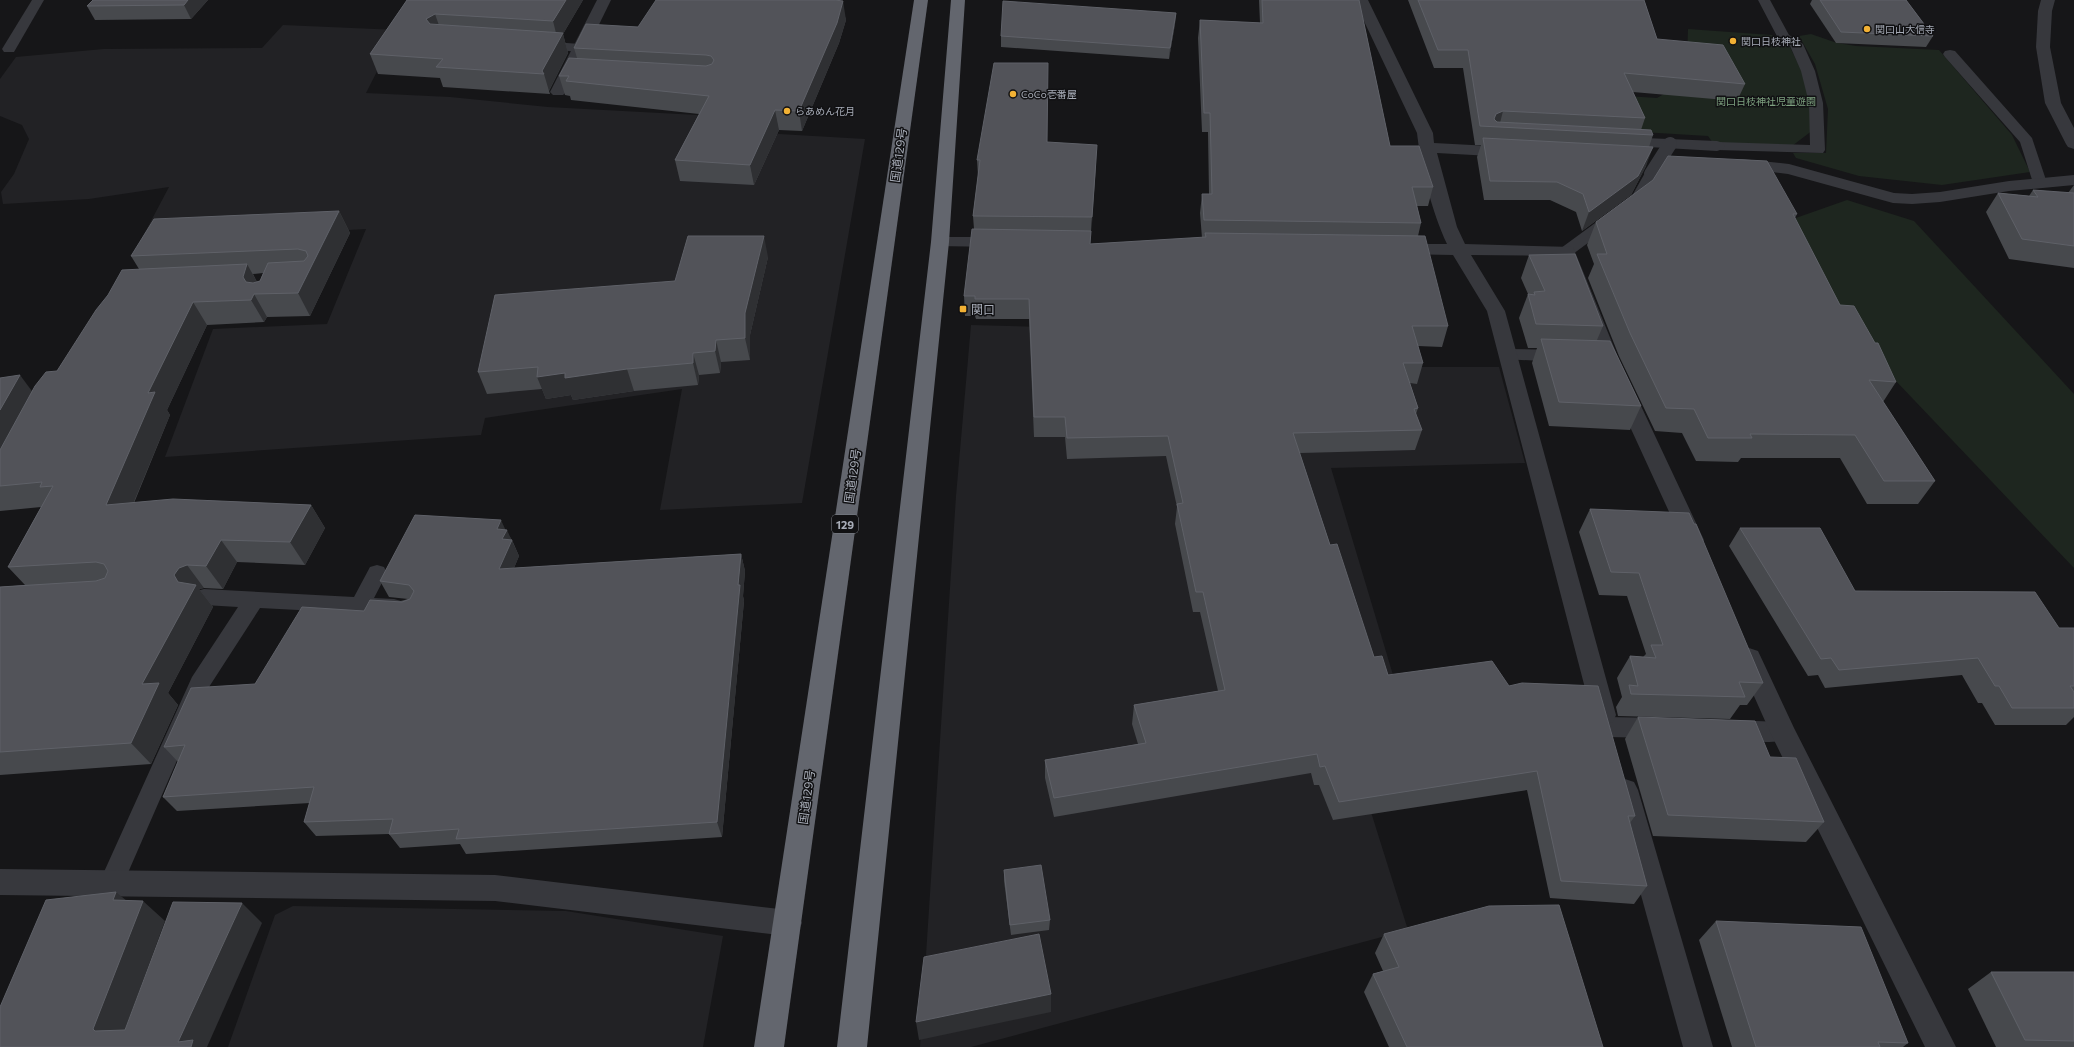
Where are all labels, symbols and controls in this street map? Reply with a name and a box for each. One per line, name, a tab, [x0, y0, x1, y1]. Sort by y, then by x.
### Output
place label: 関口山大信寺	[1875, 23, 1935, 35]
marker: 関口山大信寺	[1862, 24, 1872, 34]
place label: 関口日枝神社	[1741, 35, 1801, 47]
marker: 関口日枝神社	[1728, 36, 1738, 46]
place label: CoCo壱番屋	[1021, 88, 1077, 100]
marker: CoCo壱番屋	[1008, 89, 1018, 99]
park label: 関口日枝神社児童遊園	[1716, 95, 1816, 107]
place label: らあめん花月	[795, 105, 855, 117]
marker: らあめん花月	[782, 106, 792, 116]
street label: 国道129号	[887, 127, 909, 183]
place label: 関口	[971, 302, 995, 316]
marker: 関口	[958, 304, 968, 314]
street label: 国道129号	[841, 448, 863, 504]
road number: 129	[832, 515, 858, 533]
street label: 国道129号	[795, 769, 817, 825]

